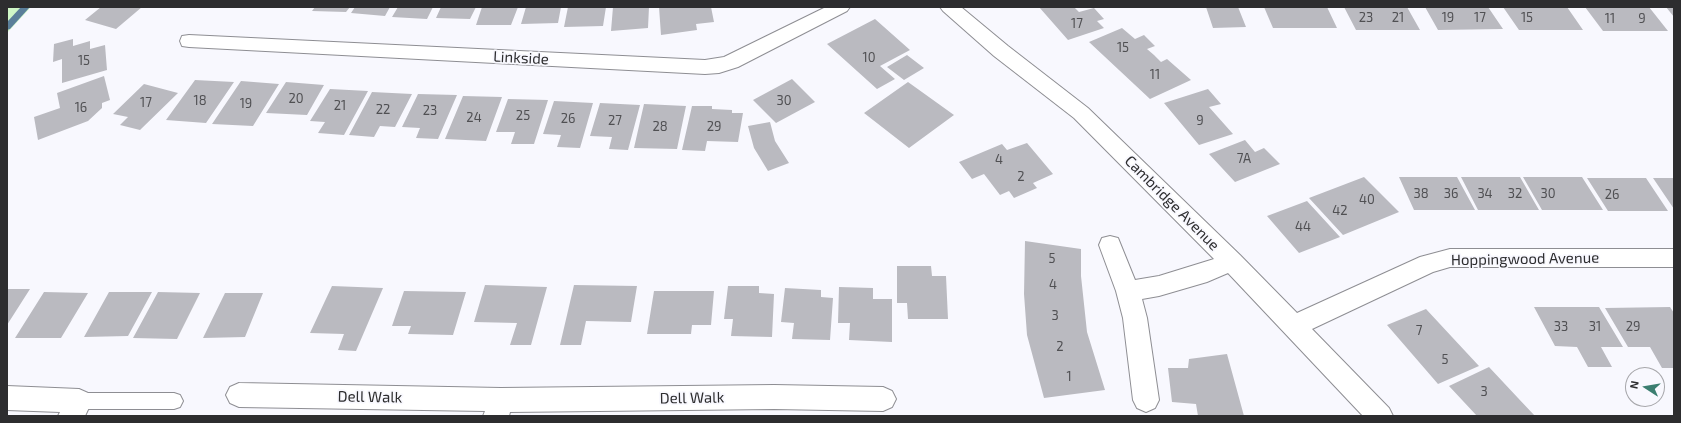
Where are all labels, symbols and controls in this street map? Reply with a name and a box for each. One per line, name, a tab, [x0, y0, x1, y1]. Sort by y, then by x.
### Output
house number: 23	[1359, 10, 1373, 26]
house number: 21	[1392, 10, 1404, 26]
house number: 19	[1442, 10, 1454, 26]
house number: 17	[1474, 10, 1486, 26]
house number: 15	[1521, 10, 1533, 26]
house number: 11	[1605, 11, 1615, 27]
house number: 9	[1638, 11, 1646, 27]
house number: 17	[1071, 16, 1083, 32]
house number: 15	[1117, 40, 1129, 56]
street label: Linkside	[493, 48, 549, 68]
house number: 10	[862, 50, 876, 66]
house number: 15	[78, 53, 90, 69]
house number: 11	[1150, 67, 1160, 83]
house number: 20	[288, 91, 304, 107]
house number: 18	[193, 93, 207, 109]
house number: 30	[776, 93, 792, 109]
house number: 17	[140, 95, 152, 111]
house number: 19	[240, 96, 252, 112]
house number: 21	[334, 98, 346, 114]
house number: 16	[75, 100, 87, 116]
house number: 22	[376, 102, 390, 118]
house number: 23	[423, 103, 437, 119]
house number: 25	[516, 108, 530, 124]
house number: 24	[466, 110, 482, 126]
house number: 26	[561, 111, 575, 127]
house number: 27	[608, 113, 622, 129]
house number: 9	[1196, 113, 1204, 129]
house number: 28	[652, 119, 668, 135]
house number: 29	[707, 119, 721, 135]
house number: 7A	[1237, 151, 1251, 167]
house number: 4	[995, 152, 1003, 168]
street label: Cambridge Avenue	[1121, 152, 1223, 254]
house number: 2	[1017, 169, 1025, 185]
house number: 38	[1413, 186, 1429, 202]
house number: 36	[1444, 186, 1458, 202]
house number: 34	[1477, 186, 1493, 202]
house number: 32	[1508, 186, 1522, 202]
house number: 30	[1540, 186, 1556, 202]
house number: 26	[1605, 187, 1619, 203]
house number: 40	[1359, 192, 1375, 208]
house number: 42	[1332, 203, 1348, 219]
house number: 44	[1295, 219, 1311, 235]
street label: Hoppingwood Avenue	[1451, 249, 1599, 269]
house number: 5	[1049, 251, 1055, 267]
house number: 4	[1049, 277, 1057, 293]
house number: 3	[1051, 308, 1059, 324]
house number: 33	[1554, 319, 1568, 335]
house number: 31	[1589, 319, 1601, 335]
house number: 29	[1626, 319, 1640, 335]
house number: 7	[1416, 323, 1422, 339]
house number: 2	[1056, 339, 1064, 355]
house number: 5	[1442, 352, 1448, 368]
north arrow	[1625, 367, 1665, 407]
house number: 1	[1066, 369, 1072, 385]
text: N	[1627, 379, 1641, 390]
house number: 3	[1480, 384, 1488, 400]
street label: Dell Walk	[338, 387, 402, 407]
street label: Dell Walk	[660, 388, 724, 408]

